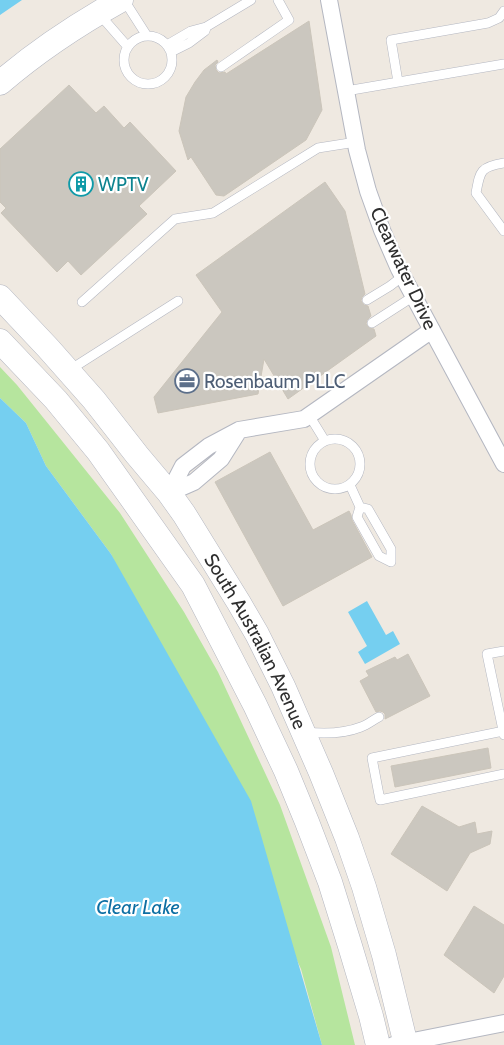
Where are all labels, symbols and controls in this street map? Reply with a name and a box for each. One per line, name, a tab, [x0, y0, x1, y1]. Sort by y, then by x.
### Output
building icon: WPTV	[68, 171, 94, 197]
place label: WPTV	[98, 173, 149, 196]
street label: Clearwater Drive	[365, 203, 442, 333]
office icon: Rosenbaum PLLC	[174, 368, 200, 394]
place label: Rosenbaum PLLC	[204, 370, 346, 393]
street label: South Australian Avenue	[199, 549, 311, 733]
water label: Clear Lake	[96, 895, 180, 919]

